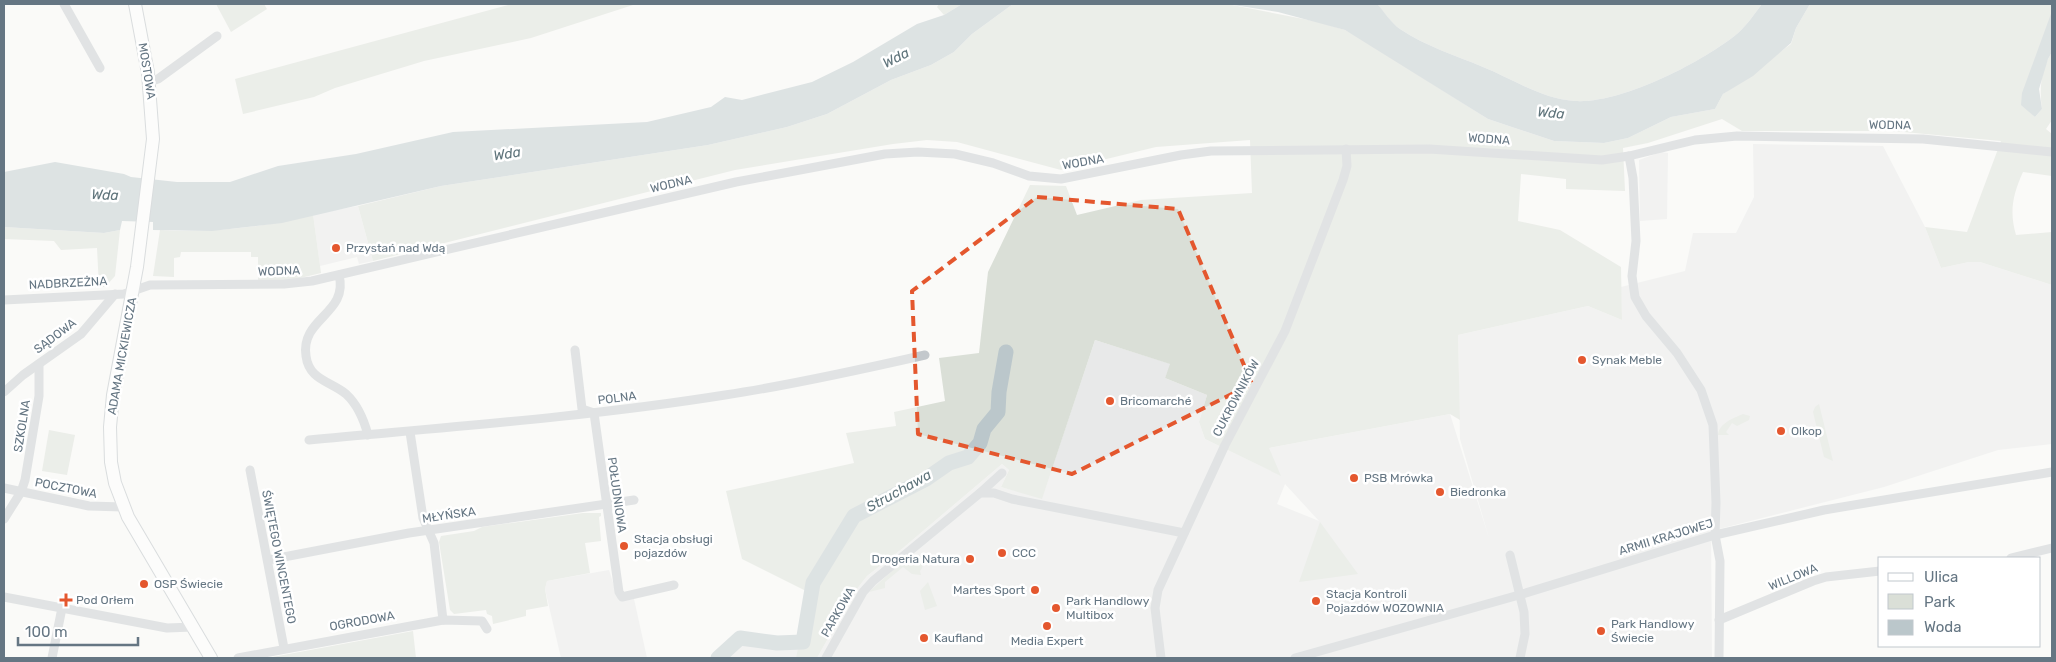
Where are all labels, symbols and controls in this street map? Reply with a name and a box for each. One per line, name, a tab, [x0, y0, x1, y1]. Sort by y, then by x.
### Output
street label: MOSTOWA	[136, 42, 158, 100]
water label: Wda	[880, 44, 912, 72]
water label: Wda	[1537, 103, 1565, 123]
street label: WODNA	[1869, 118, 1911, 132]
street label: WODNA	[1467, 131, 1511, 147]
water label: Wda	[492, 143, 522, 165]
street label: WODNA	[1061, 151, 1105, 173]
street label: WODNA	[649, 172, 693, 196]
water label: Wda	[91, 186, 119, 204]
place label: Przystań nad Wdą	[346, 241, 445, 255]
marker: Przystań nad Wdą	[330, 242, 342, 254]
street label: WODNA	[258, 263, 300, 279]
street label: NADBRZEŻNA	[28, 274, 108, 292]
street label: ADAMA MICKIEWICZA	[105, 296, 139, 416]
street label: SĄDOWA	[31, 316, 79, 356]
place label: Synak Meble	[1592, 353, 1662, 367]
marker: Synak Meble	[1576, 354, 1588, 366]
street label: CUKROWNIKÓW	[1210, 357, 1262, 439]
street label: POLNA	[597, 389, 637, 407]
place label: Bricomarché	[1120, 394, 1192, 408]
marker: Bricomarché	[1104, 395, 1116, 407]
street label: SZKOLNA	[11, 399, 33, 453]
place label: Olkop	[1791, 424, 1822, 438]
marker: Olkop	[1775, 425, 1787, 437]
street label: POŁUDNIOWA	[605, 456, 629, 534]
water label: Struchawa	[864, 466, 934, 516]
place label: PSB Mrówka	[1364, 471, 1433, 485]
marker: PSB Mrówka	[1348, 472, 1360, 484]
street label: POCZTOWA	[34, 475, 98, 501]
place label: Biedronka	[1450, 485, 1506, 499]
marker: Biedronka	[1434, 486, 1446, 498]
street label: ŚWIĘTEGO WINCENTEGO	[259, 489, 299, 625]
street label: MŁYŃSKA	[421, 504, 477, 526]
street label: ARMII KRAJOWEJ	[1617, 516, 1715, 558]
place label: Stacja obsługi pojazdów	[634, 532, 713, 560]
marker: Stacja obsługi pojazdów	[618, 540, 630, 552]
place label: CCC	[1012, 546, 1036, 560]
marker: CCC	[996, 547, 1008, 559]
place label: Drogeria Natura	[872, 552, 960, 566]
marker: Drogeria Natura	[964, 553, 976, 565]
legend	[1878, 557, 2041, 647]
street label: WILLOWA	[1766, 561, 1820, 593]
text: Ulica	[1924, 568, 1958, 586]
place label: OSP Świecie	[154, 577, 223, 591]
marker: OSP Świecie	[138, 578, 150, 590]
place label: Martes Sport	[953, 583, 1025, 597]
marker: Martes Sport	[1029, 584, 1041, 596]
street label: PARKOWA	[818, 585, 858, 639]
place label: Stacja Kontroli Pojazdów WOZOWNIA	[1326, 587, 1444, 615]
place label: Pod Orłem	[76, 593, 134, 607]
text: Park	[1924, 593, 1955, 611]
marker: Pod Orłem	[60, 594, 72, 606]
place label: Park Handlowy Multibox	[1066, 594, 1150, 622]
marker: Stacja Kontroli Pojazdów WOZOWNIA	[1310, 595, 1322, 607]
marker: Park Handlowy Multibox	[1050, 602, 1062, 614]
street label: OGRODOWA	[328, 608, 396, 634]
scale bar	[18, 614, 138, 646]
place label: Park Handlowy Świecie	[1611, 617, 1695, 645]
text: Woda	[1924, 618, 1962, 636]
marker: Media Expert	[1041, 620, 1053, 632]
text: 100 m	[25, 623, 67, 641]
marker: Park Handlowy Świecie	[1595, 625, 1607, 637]
place label: Kaufland	[934, 631, 983, 645]
marker: Kaufland	[918, 632, 930, 644]
place label: Media Expert	[1011, 634, 1084, 648]

